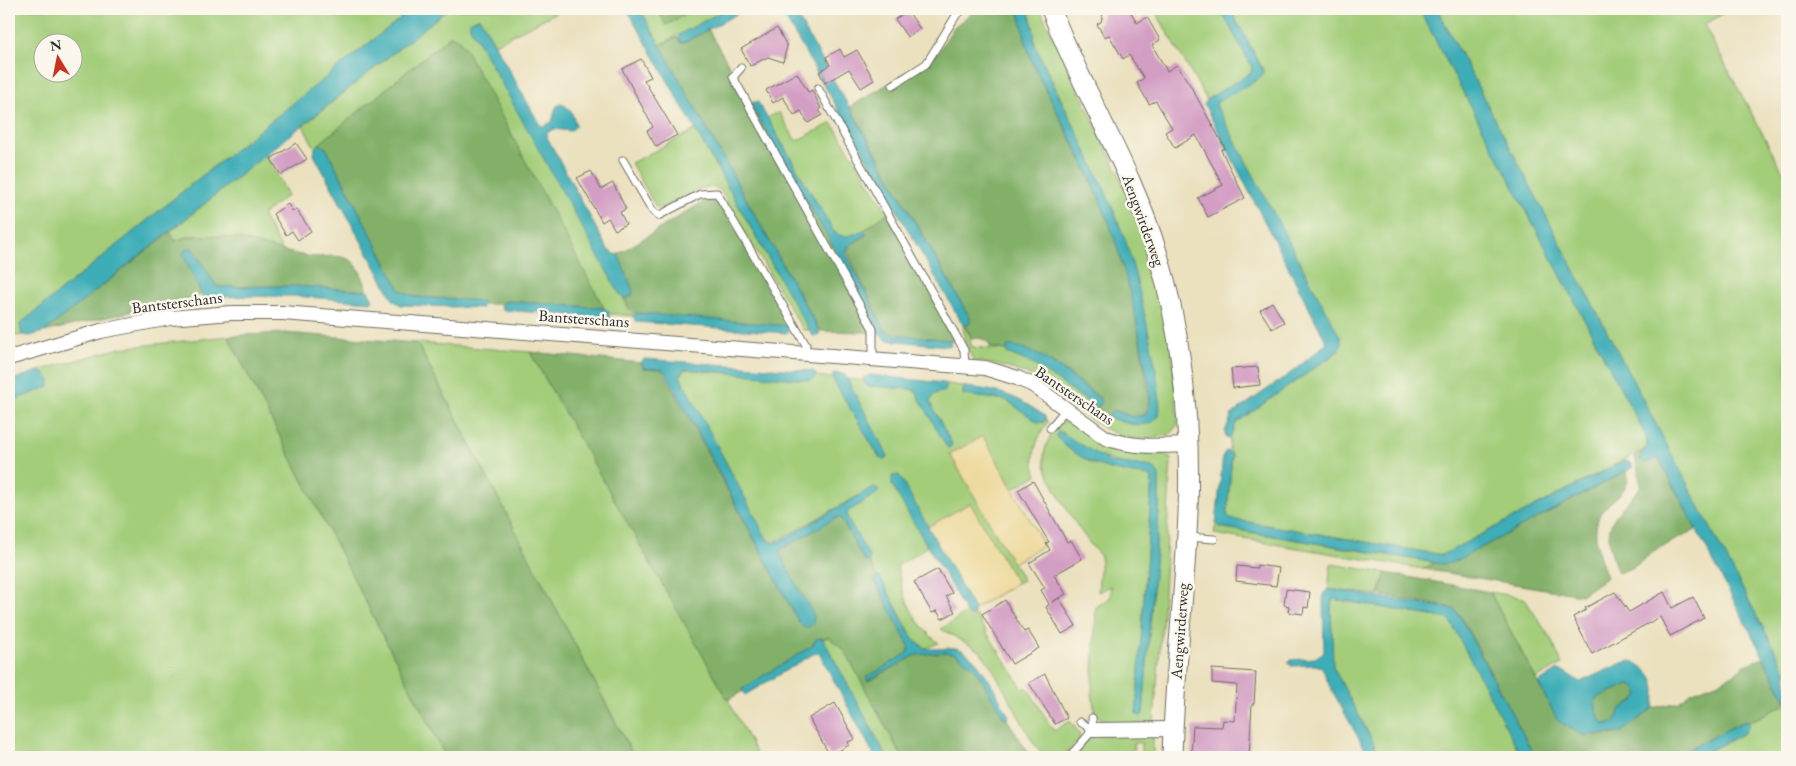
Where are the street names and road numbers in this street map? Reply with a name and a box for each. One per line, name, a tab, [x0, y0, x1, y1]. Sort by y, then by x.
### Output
street label: Aengwirderweg	[1117, 170, 1170, 270]
street label: Bantsterschans	[131, 287, 223, 318]
street label: Bantsterschans	[538, 305, 630, 332]
street label: Bantsterschans	[1031, 361, 1118, 430]
street label: Aengwirderweg	[1166, 581, 1193, 681]

